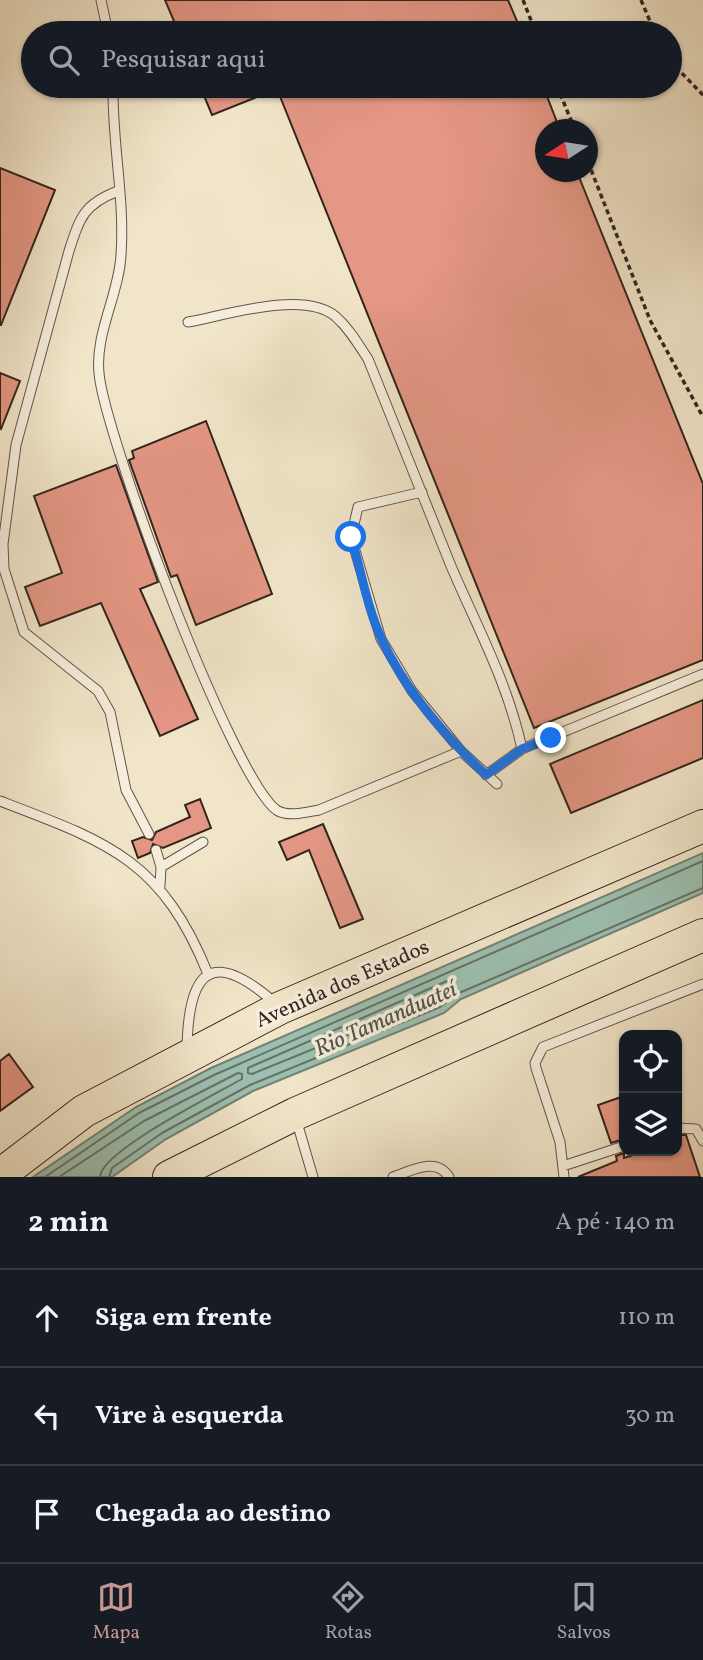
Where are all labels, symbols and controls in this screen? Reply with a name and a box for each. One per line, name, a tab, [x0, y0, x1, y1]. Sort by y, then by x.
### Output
search box	[21, 21, 682, 98]
icon: search	[45, 41, 83, 79]
text: Pesquisar aqui	[101, 42, 266, 78]
north arrow	[535, 119, 598, 182]
route start	[335, 521, 366, 552]
route end	[535, 722, 566, 753]
street label: Avenida dos Estados	[251, 933, 434, 1036]
water label: Rio Tamanduateí	[310, 973, 464, 1065]
map controls	[619, 1030, 682, 1156]
button: locate	[619, 1030, 682, 1093]
button: layers	[619, 1093, 682, 1156]
text: 2 min	[28, 1202, 109, 1244]
text: A pé · 140 m	[555, 1207, 675, 1239]
icon: ahead	[28, 1299, 66, 1337]
text: Siga em frente	[95, 1300, 272, 1336]
text: 110 m	[618, 1302, 675, 1334]
icon: left	[28, 1397, 66, 1435]
text: Vire à esquerda	[95, 1398, 284, 1434]
text: 30 m	[625, 1400, 675, 1432]
icon: arrive	[28, 1495, 66, 1533]
text: Chegada ao destino	[95, 1496, 331, 1532]
tab: Mapa	[92, 1578, 140, 1646]
tab: Rotas	[325, 1578, 372, 1646]
tab: Salvos	[557, 1578, 611, 1646]

